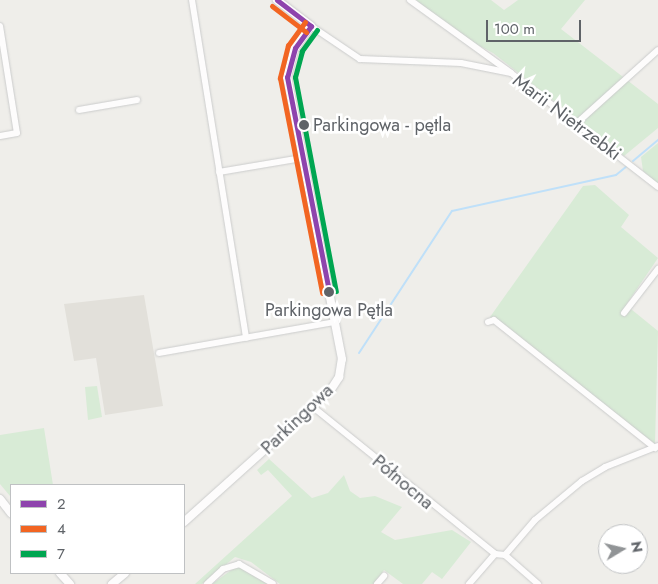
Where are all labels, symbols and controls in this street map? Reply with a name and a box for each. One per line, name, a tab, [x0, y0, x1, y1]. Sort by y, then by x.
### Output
scale bar	[488, 10, 583, 42]
text: 100 m	[494, 18, 535, 40]
street label: Marii Nietrzebki	[508, 69, 626, 165]
place label: Parkingowa - pętla	[313, 114, 451, 136]
marker: Parkingowa - pętla	[299, 120, 309, 130]
marker: Parkingowa Pętla	[324, 287, 334, 297]
place label: Parkingowa Pętla	[265, 299, 393, 321]
street label: Parkingowa	[256, 379, 338, 459]
street label: Północna	[368, 450, 438, 514]
legend	[10, 484, 185, 574]
text: 2	[57, 493, 66, 515]
text: 4	[57, 518, 66, 540]
north arrow	[598, 524, 648, 574]
text: N	[626, 540, 648, 554]
text: 7	[57, 543, 65, 565]

